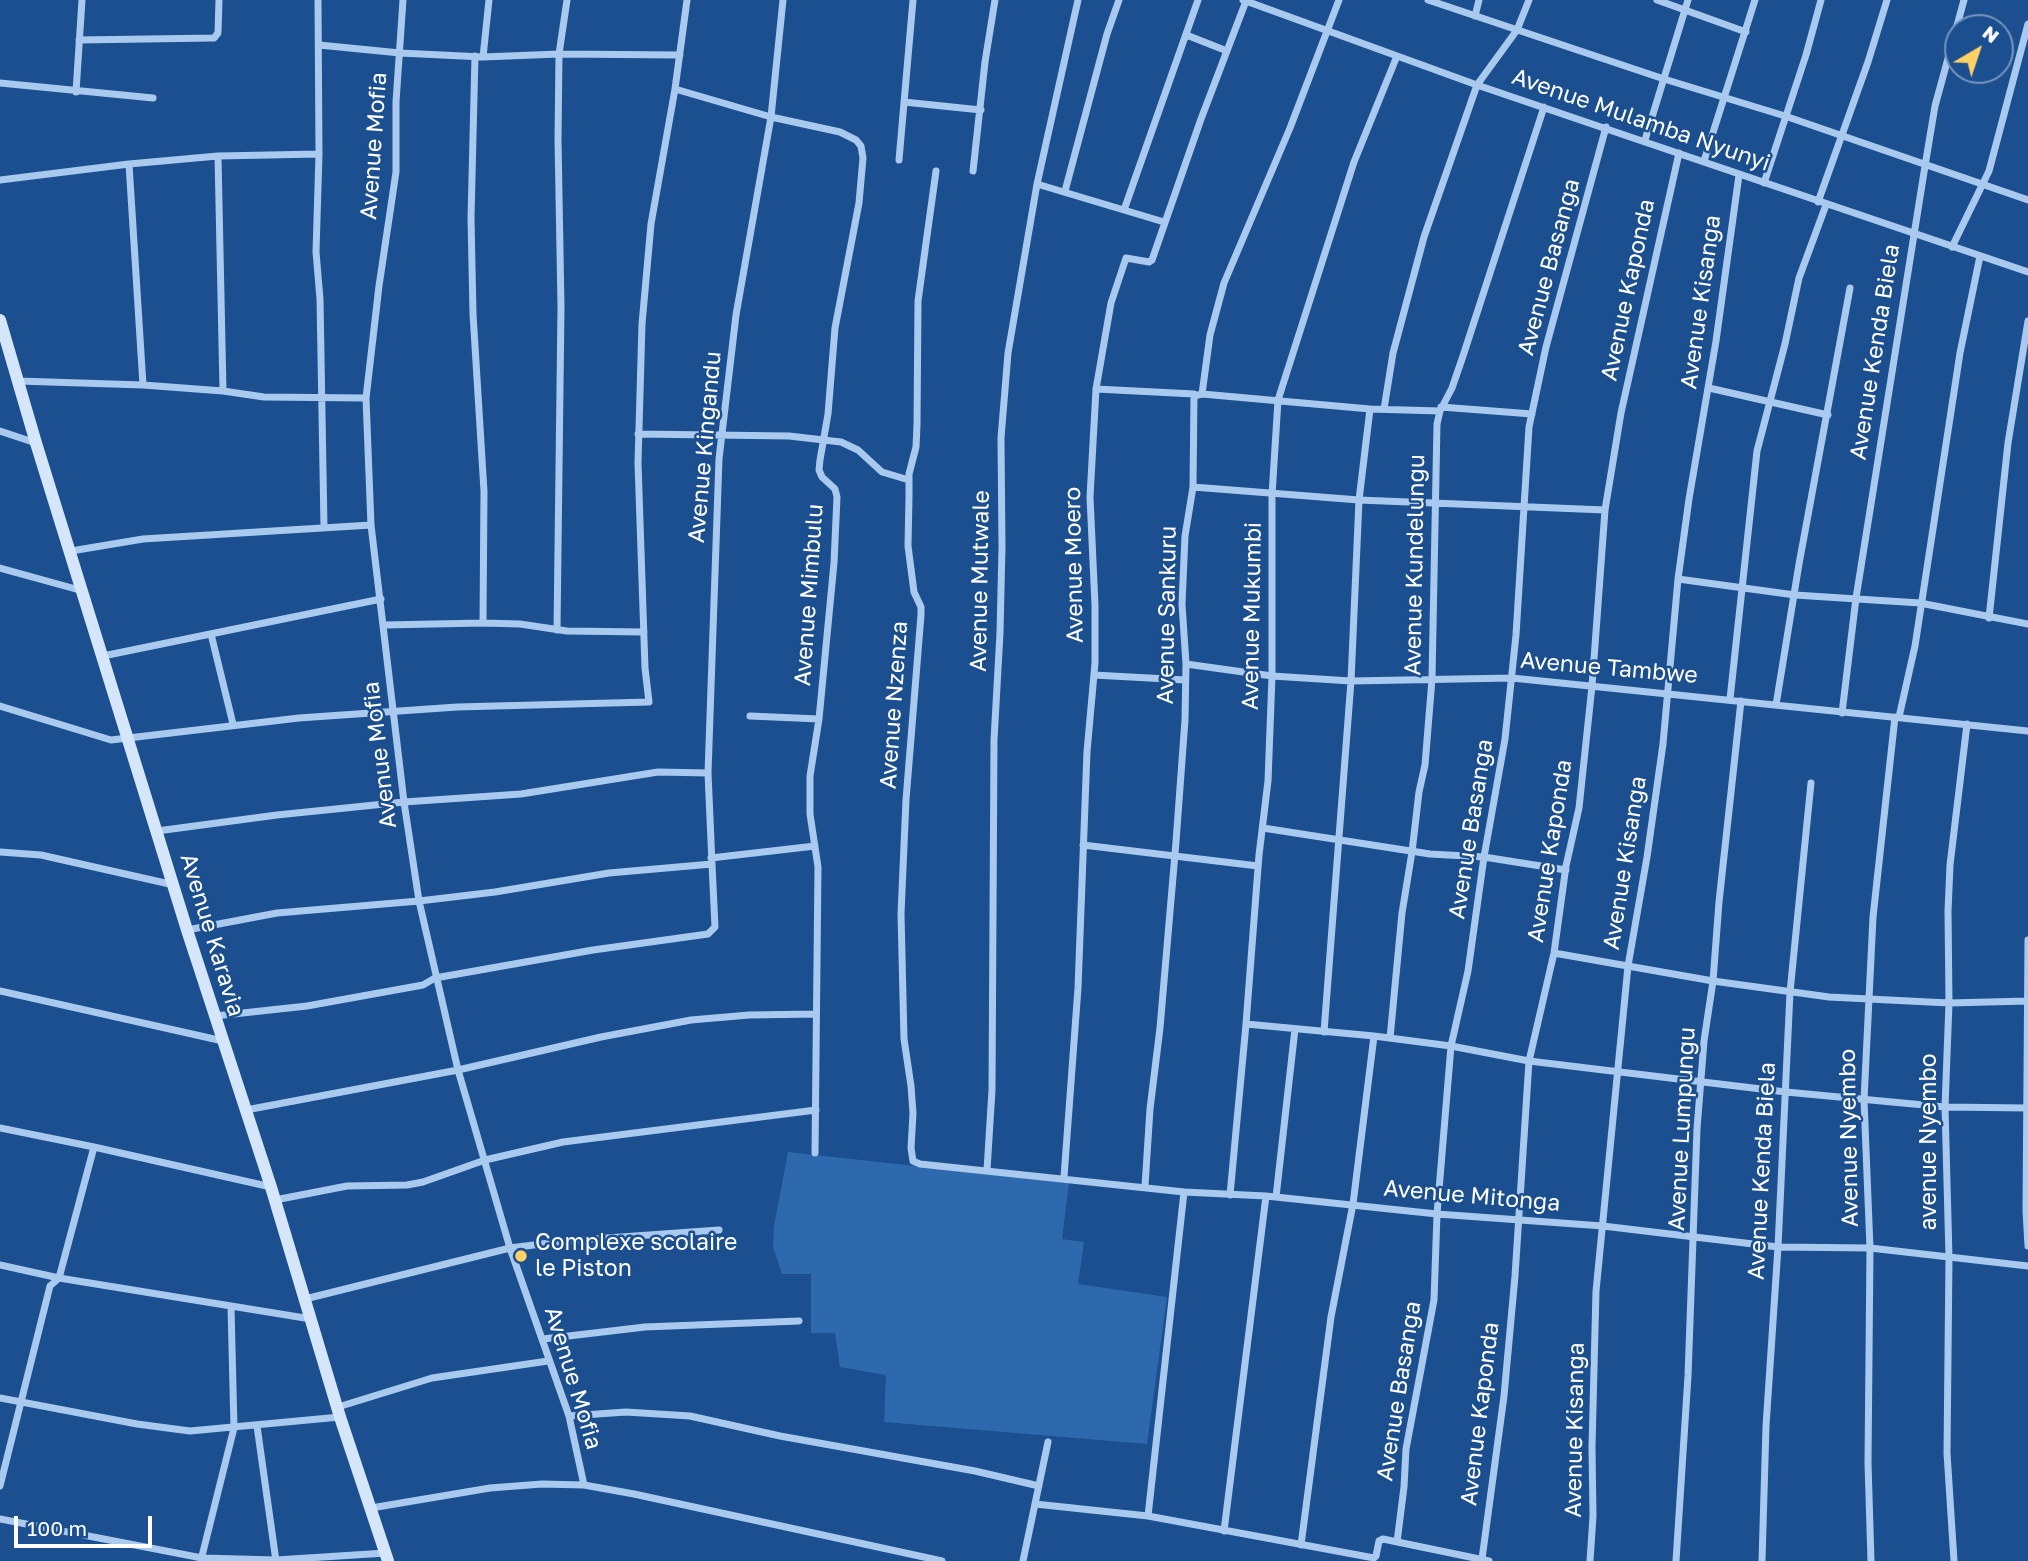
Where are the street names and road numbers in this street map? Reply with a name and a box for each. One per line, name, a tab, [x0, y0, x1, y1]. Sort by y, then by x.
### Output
street label: Avenue Mulamba Nyunyi	[1508, 63, 1774, 177]
street label: Avenue Mofia	[355, 71, 393, 221]
street label: Avenue Basanga	[1512, 176, 1586, 358]
street label: Avenue Kaponda	[1595, 197, 1661, 383]
street label: Avenue Kisanga	[1675, 213, 1727, 391]
street label: Avenue Kenda Biela	[1844, 242, 1906, 462]
street label: Avenue Kingandu	[683, 350, 727, 544]
street label: Avenue Kundelungu	[1399, 454, 1431, 676]
street label: Avenue Moero	[1059, 487, 1089, 643]
street label: Avenue Mutwale	[965, 490, 995, 672]
street label: Avenue Mimbulu	[789, 503, 829, 687]
street label: Avenue Mukumbi	[1237, 522, 1267, 710]
street label: Avenue Sankuru	[1152, 525, 1182, 705]
street label: Avenue Nzenza	[874, 620, 914, 790]
street label: Avenue Tambwe	[1519, 646, 1699, 690]
street label: Avenue Mofia	[357, 680, 403, 830]
street label: Avenue Basanga	[1443, 737, 1499, 921]
street label: Avenue Kaponda	[1522, 758, 1578, 944]
street label: Avenue Kisanga	[1598, 774, 1652, 952]
street label: Avenue Karavia	[174, 850, 250, 1020]
street label: Avenue Lumpungu	[1663, 1026, 1701, 1232]
street label: Avenue Nyembo	[1834, 1049, 1864, 1227]
street label: avenue Nyembo	[1915, 1054, 1943, 1230]
street label: Avenue Kenda Biela	[1743, 1061, 1781, 1281]
street label: Avenue Mitonga	[1383, 1175, 1561, 1217]
street label: Avenue Basanga	[1371, 1299, 1427, 1483]
street label: Avenue Mofia	[538, 1303, 608, 1453]
street label: Avenue Kaponda	[1455, 1321, 1505, 1507]
street label: Avenue Kisanga	[1560, 1342, 1590, 1518]

